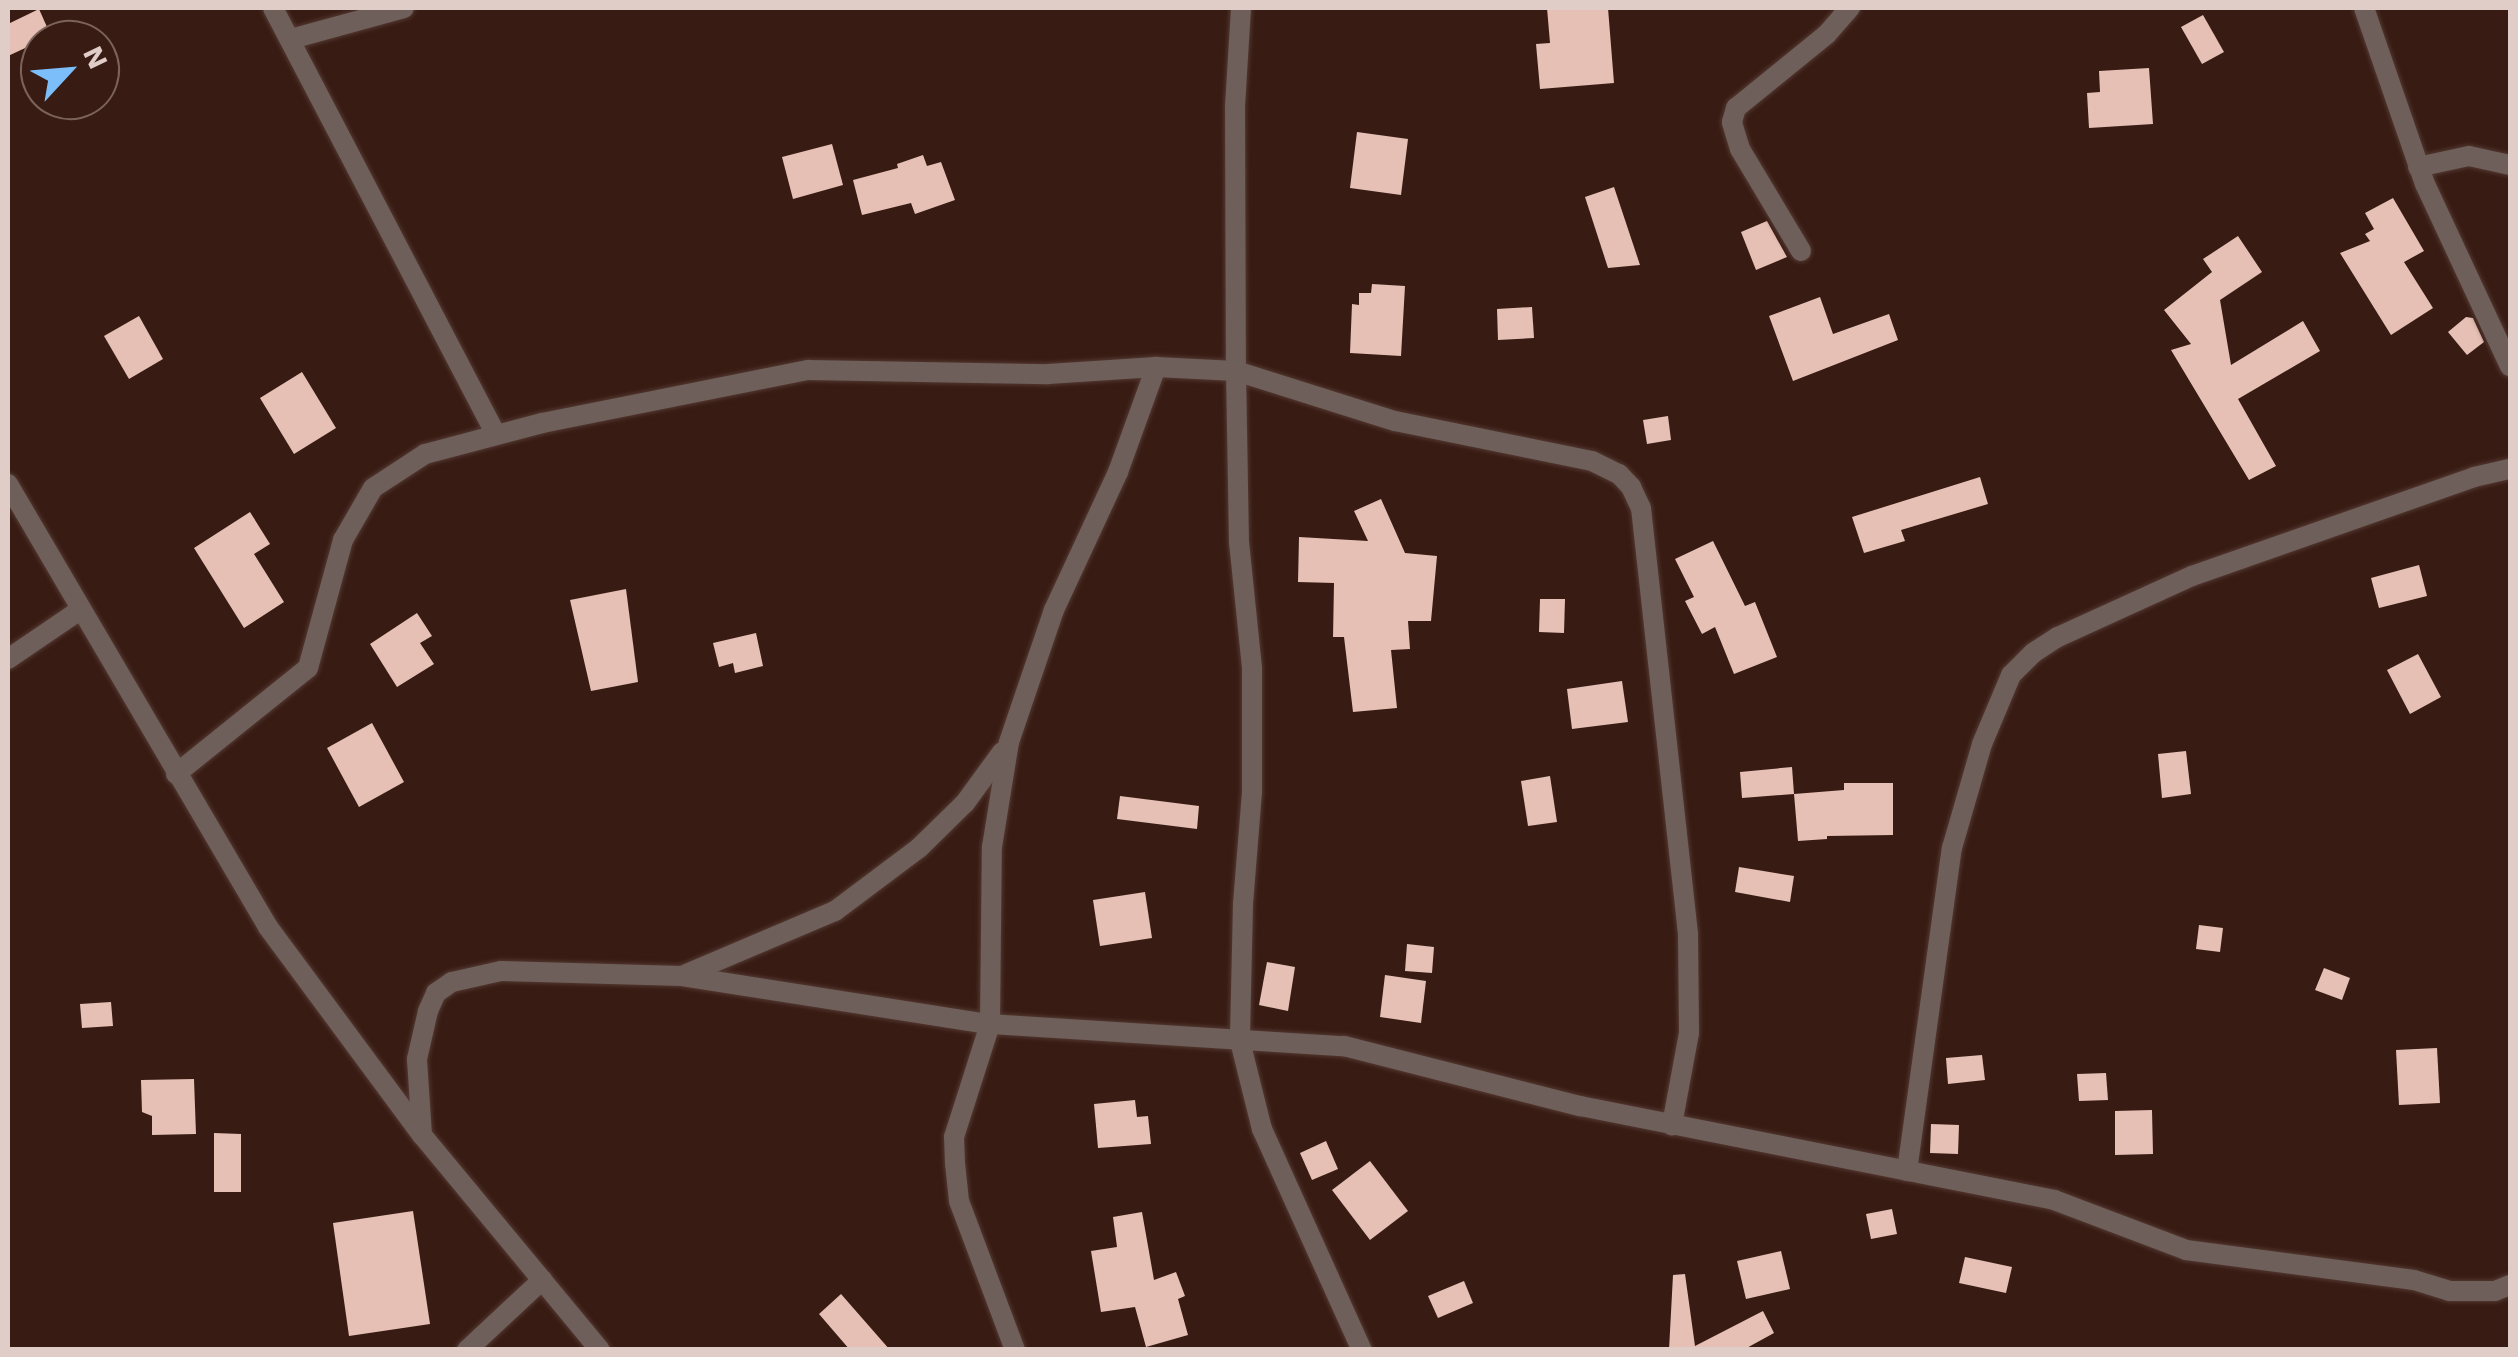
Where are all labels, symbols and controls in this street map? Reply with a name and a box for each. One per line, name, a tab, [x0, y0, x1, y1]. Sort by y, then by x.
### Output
north arrow	[20, 20, 120, 120]
text: N	[76, 41, 115, 74]

